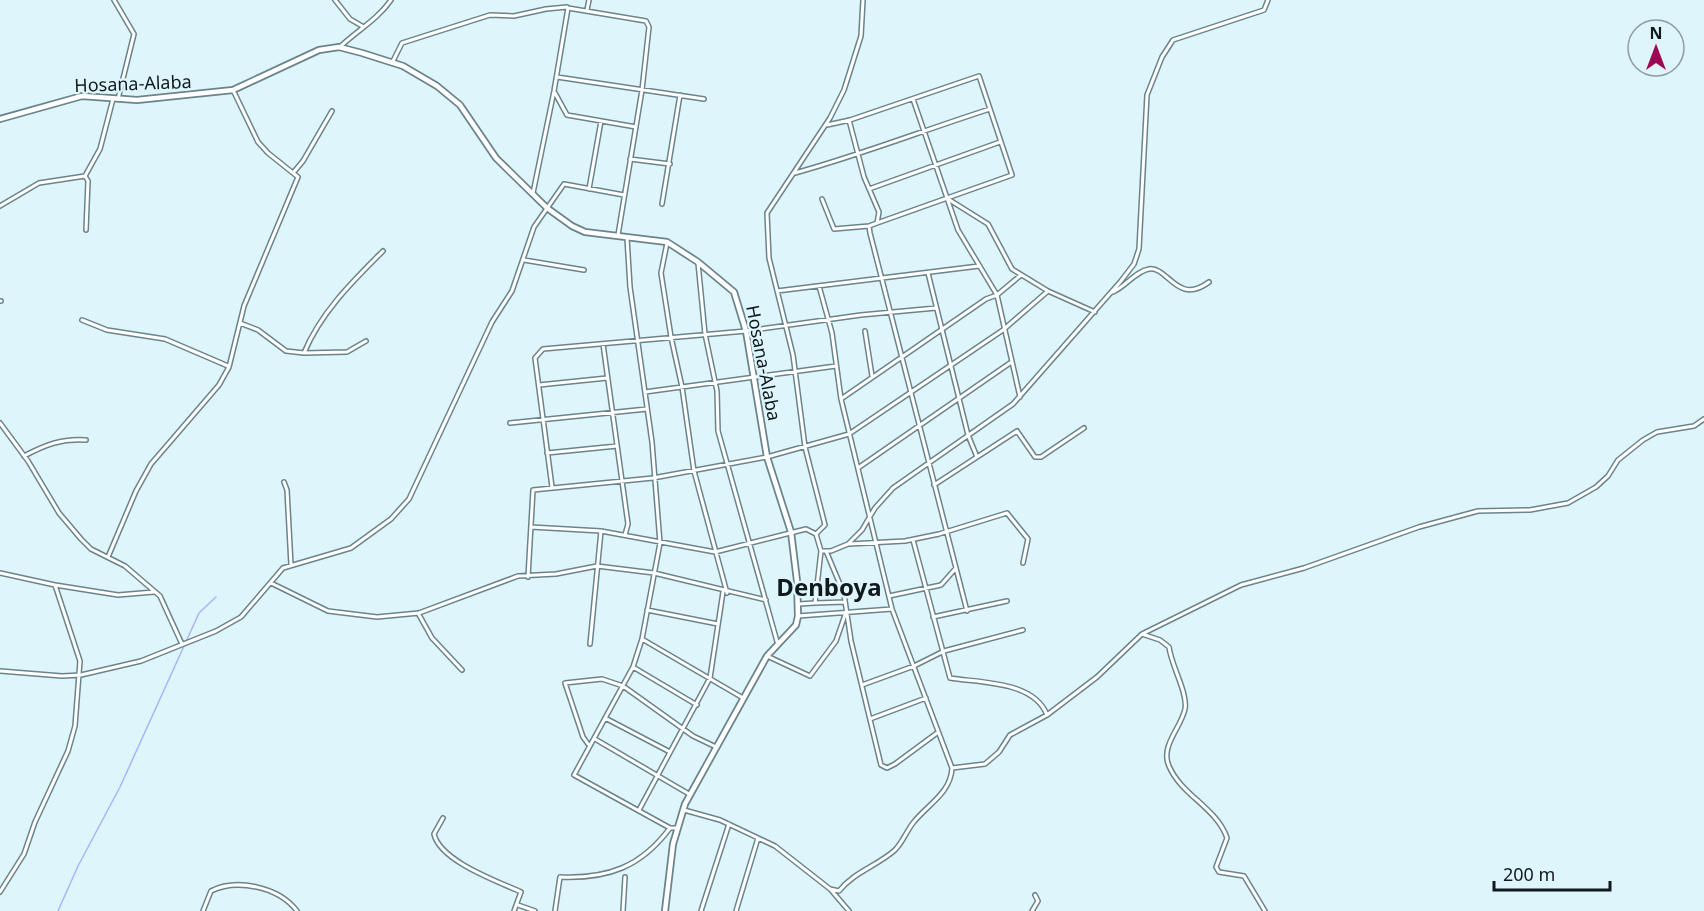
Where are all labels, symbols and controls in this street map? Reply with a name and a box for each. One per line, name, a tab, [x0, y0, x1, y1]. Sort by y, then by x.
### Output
north arrow	[1626, 18, 1686, 78]
text: N	[1649, 22, 1663, 44]
street label: Hosana-Alaba	[74, 69, 192, 97]
street label: Hosana-Alaba	[741, 303, 787, 423]
district label: Denboya	[776, 570, 882, 603]
scale bar	[1494, 854, 1610, 892]
text: 200 m	[1503, 862, 1555, 886]

